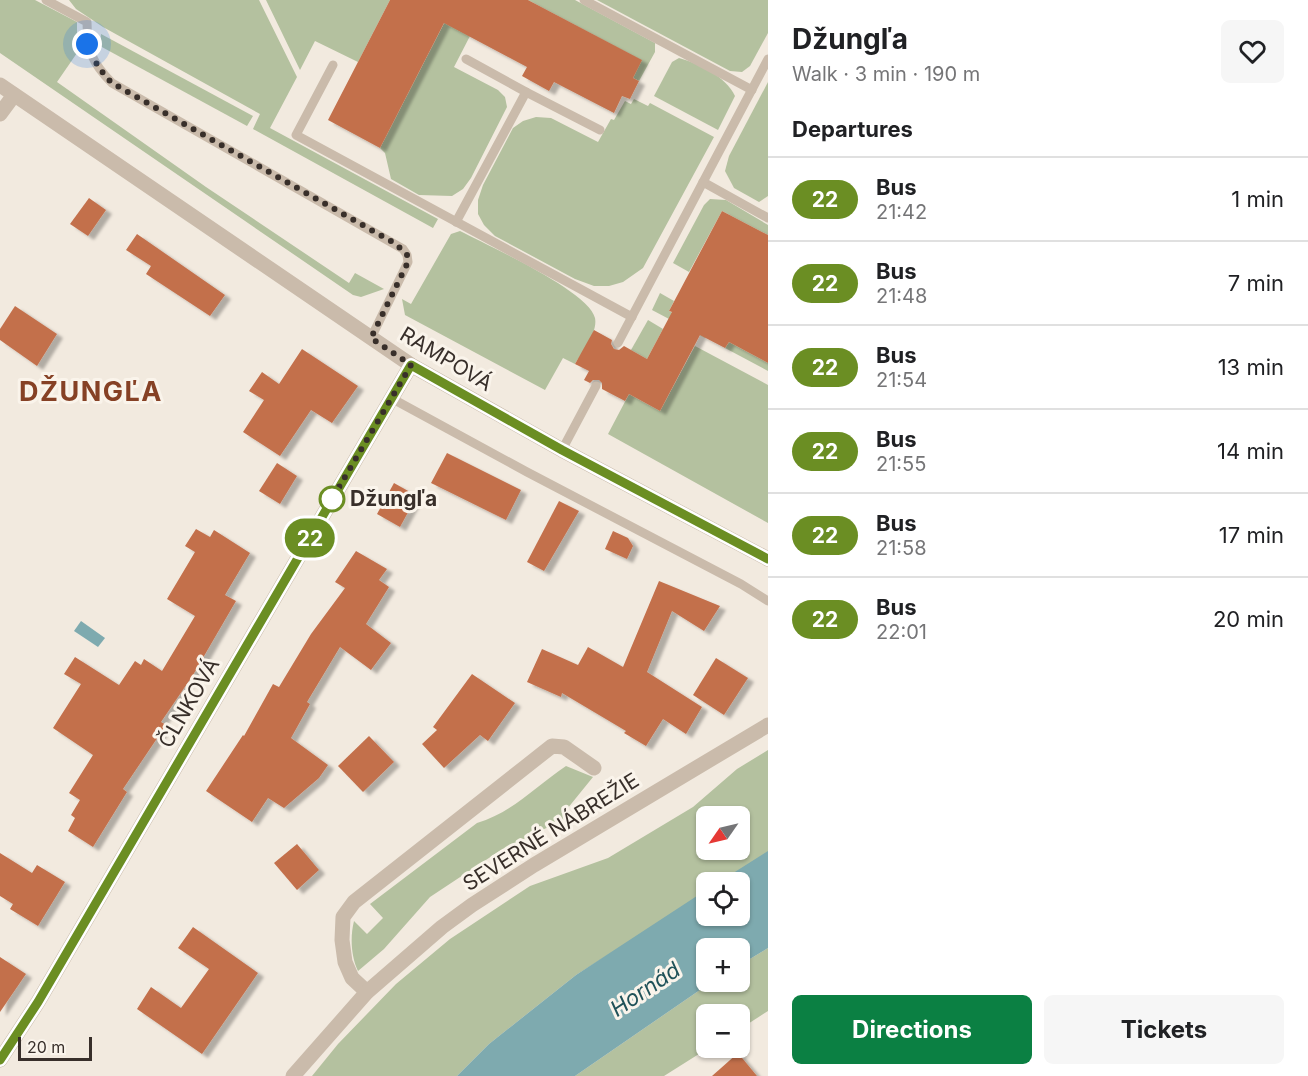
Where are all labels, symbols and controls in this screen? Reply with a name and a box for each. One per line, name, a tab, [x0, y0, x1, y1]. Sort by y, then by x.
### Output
button: heart	[1221, 20, 1284, 83]
text: Džungľa	[792, 22, 908, 56]
your location	[72, 29, 102, 59]
text: Walk · 3 min · 190 m	[792, 62, 980, 86]
text: Departures	[792, 116, 913, 142]
text: Bus	[876, 174, 917, 200]
text: 1 min	[1231, 186, 1284, 212]
text: 22	[812, 187, 838, 212]
text: 21:42	[876, 200, 927, 224]
text: Bus	[876, 258, 917, 284]
text: 7 min	[1228, 270, 1284, 296]
text: 22	[812, 271, 838, 296]
text: 21:48	[876, 284, 927, 308]
street label: RAMPOVÁ	[396, 320, 497, 396]
text: Bus	[876, 342, 917, 368]
text: 13 min	[1218, 354, 1284, 380]
text: 22	[812, 355, 838, 380]
text: 21:54	[876, 368, 927, 392]
district label: DŽUNGĽA	[19, 375, 163, 408]
text: Bus	[876, 426, 917, 452]
text: 14 min	[1217, 438, 1284, 464]
text: 22	[812, 439, 838, 464]
text: 21:55	[876, 452, 926, 476]
marker: Džungľa	[319, 486, 345, 512]
place label: Džungľa	[350, 486, 437, 511]
text: Bus	[876, 510, 917, 536]
line badge: 22	[283, 518, 337, 558]
text: 17 min	[1219, 522, 1284, 548]
text: 22	[812, 523, 838, 548]
text: 22	[297, 526, 323, 551]
text: 21:58	[876, 536, 927, 560]
text: Bus	[876, 594, 917, 620]
text: 20 min	[1213, 606, 1284, 632]
text: 22	[812, 607, 838, 632]
text: 22:01	[876, 620, 927, 644]
street label: ČLNKOVÁ	[152, 653, 224, 752]
street label: SEVERNÉ NÁBREŽIE	[458, 766, 643, 896]
north arrow	[696, 806, 750, 860]
map controls	[696, 806, 750, 1058]
button: locate	[696, 872, 750, 926]
button: +	[696, 938, 750, 992]
water label: Hornád	[605, 956, 685, 1022]
button: Directions	[792, 995, 1032, 1064]
button: Tickets	[1044, 995, 1284, 1064]
button: −	[696, 1004, 750, 1058]
scale bar	[18, 1034, 92, 1062]
text: 20 m	[27, 1037, 65, 1057]

